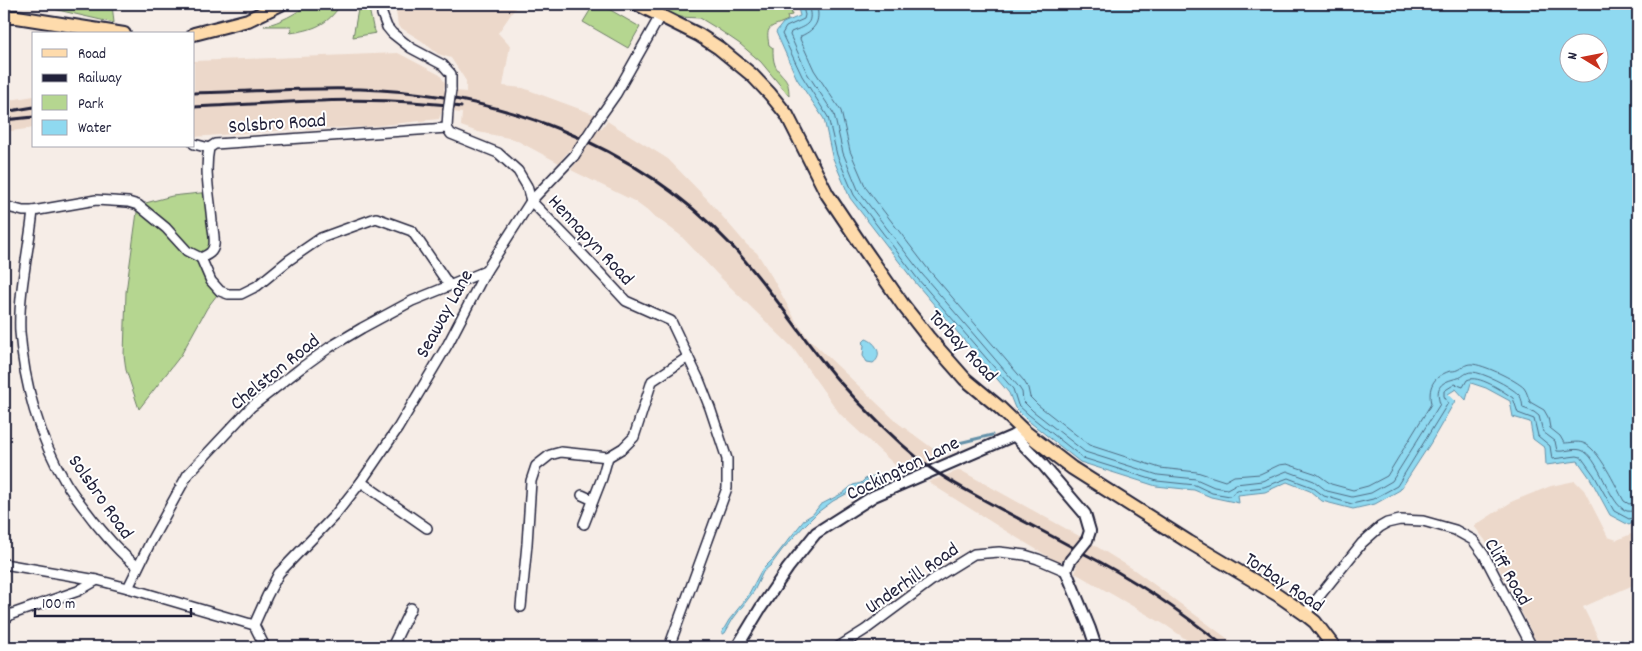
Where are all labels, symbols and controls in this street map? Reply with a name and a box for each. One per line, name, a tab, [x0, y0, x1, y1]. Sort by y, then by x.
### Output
legend	[32, 32, 195, 148]
north arrow	[1560, 32, 1610, 82]
text: Road	[78, 44, 106, 66]
text: N	[1563, 51, 1584, 61]
text: Railway	[78, 68, 122, 90]
text: Park	[78, 94, 104, 116]
street label: Solsbro Road	[227, 108, 327, 142]
text: Water	[78, 118, 112, 140]
street label: Hennapyn Road	[540, 189, 639, 293]
street label: Seaway Lane	[410, 265, 482, 364]
street label: Torbay Road	[921, 304, 1003, 390]
street label: Chelston Road	[225, 328, 327, 418]
street label: Cockington Lane	[842, 430, 965, 509]
street label: Solsbro Road	[60, 450, 139, 546]
street label: Cliff Road	[1476, 534, 1537, 611]
street label: Underhill Road	[860, 537, 965, 622]
street label: Torbay Road	[1238, 547, 1329, 620]
scale bar	[35, 586, 191, 618]
text: 100 m	[42, 594, 75, 616]

